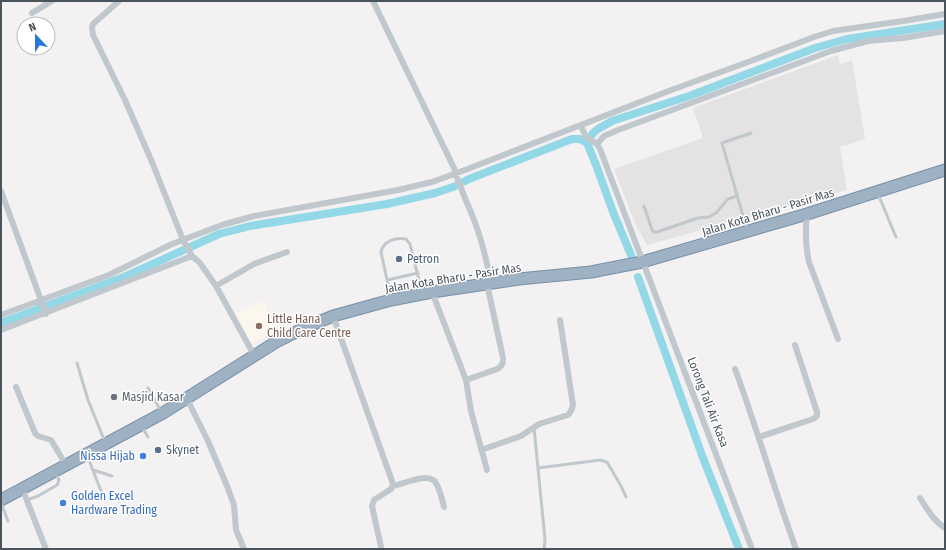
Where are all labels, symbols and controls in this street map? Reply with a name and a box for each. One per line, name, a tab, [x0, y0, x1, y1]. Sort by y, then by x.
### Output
north arrow	[16, 16, 56, 56]
text: N	[27, 20, 38, 34]
street label: Jalan Kota Bharu - Pasir Mas	[700, 185, 836, 239]
place label: Petron	[407, 252, 439, 266]
marker: Petron	[394, 254, 404, 264]
street label: Jalan Kota Bharu - Pasir Mas	[384, 260, 522, 296]
place label: Little Hana Child Care Centre	[267, 312, 351, 340]
marker: Little Hana Child Care Centre	[254, 321, 264, 331]
street label: Lorong Tali Air Kasa	[684, 355, 732, 449]
place label: Masjid Kasar	[122, 390, 185, 404]
marker: Masjid Kasar	[109, 392, 119, 402]
place label: Skynet	[166, 443, 199, 457]
marker: Skynet	[153, 445, 163, 455]
place label: Nissa Hijab	[80, 449, 135, 463]
marker: Nissa Hijab	[138, 451, 148, 461]
place label: Golden Excel Hardware Trading	[71, 489, 157, 517]
marker: Golden Excel Hardware Trading	[58, 498, 68, 508]

